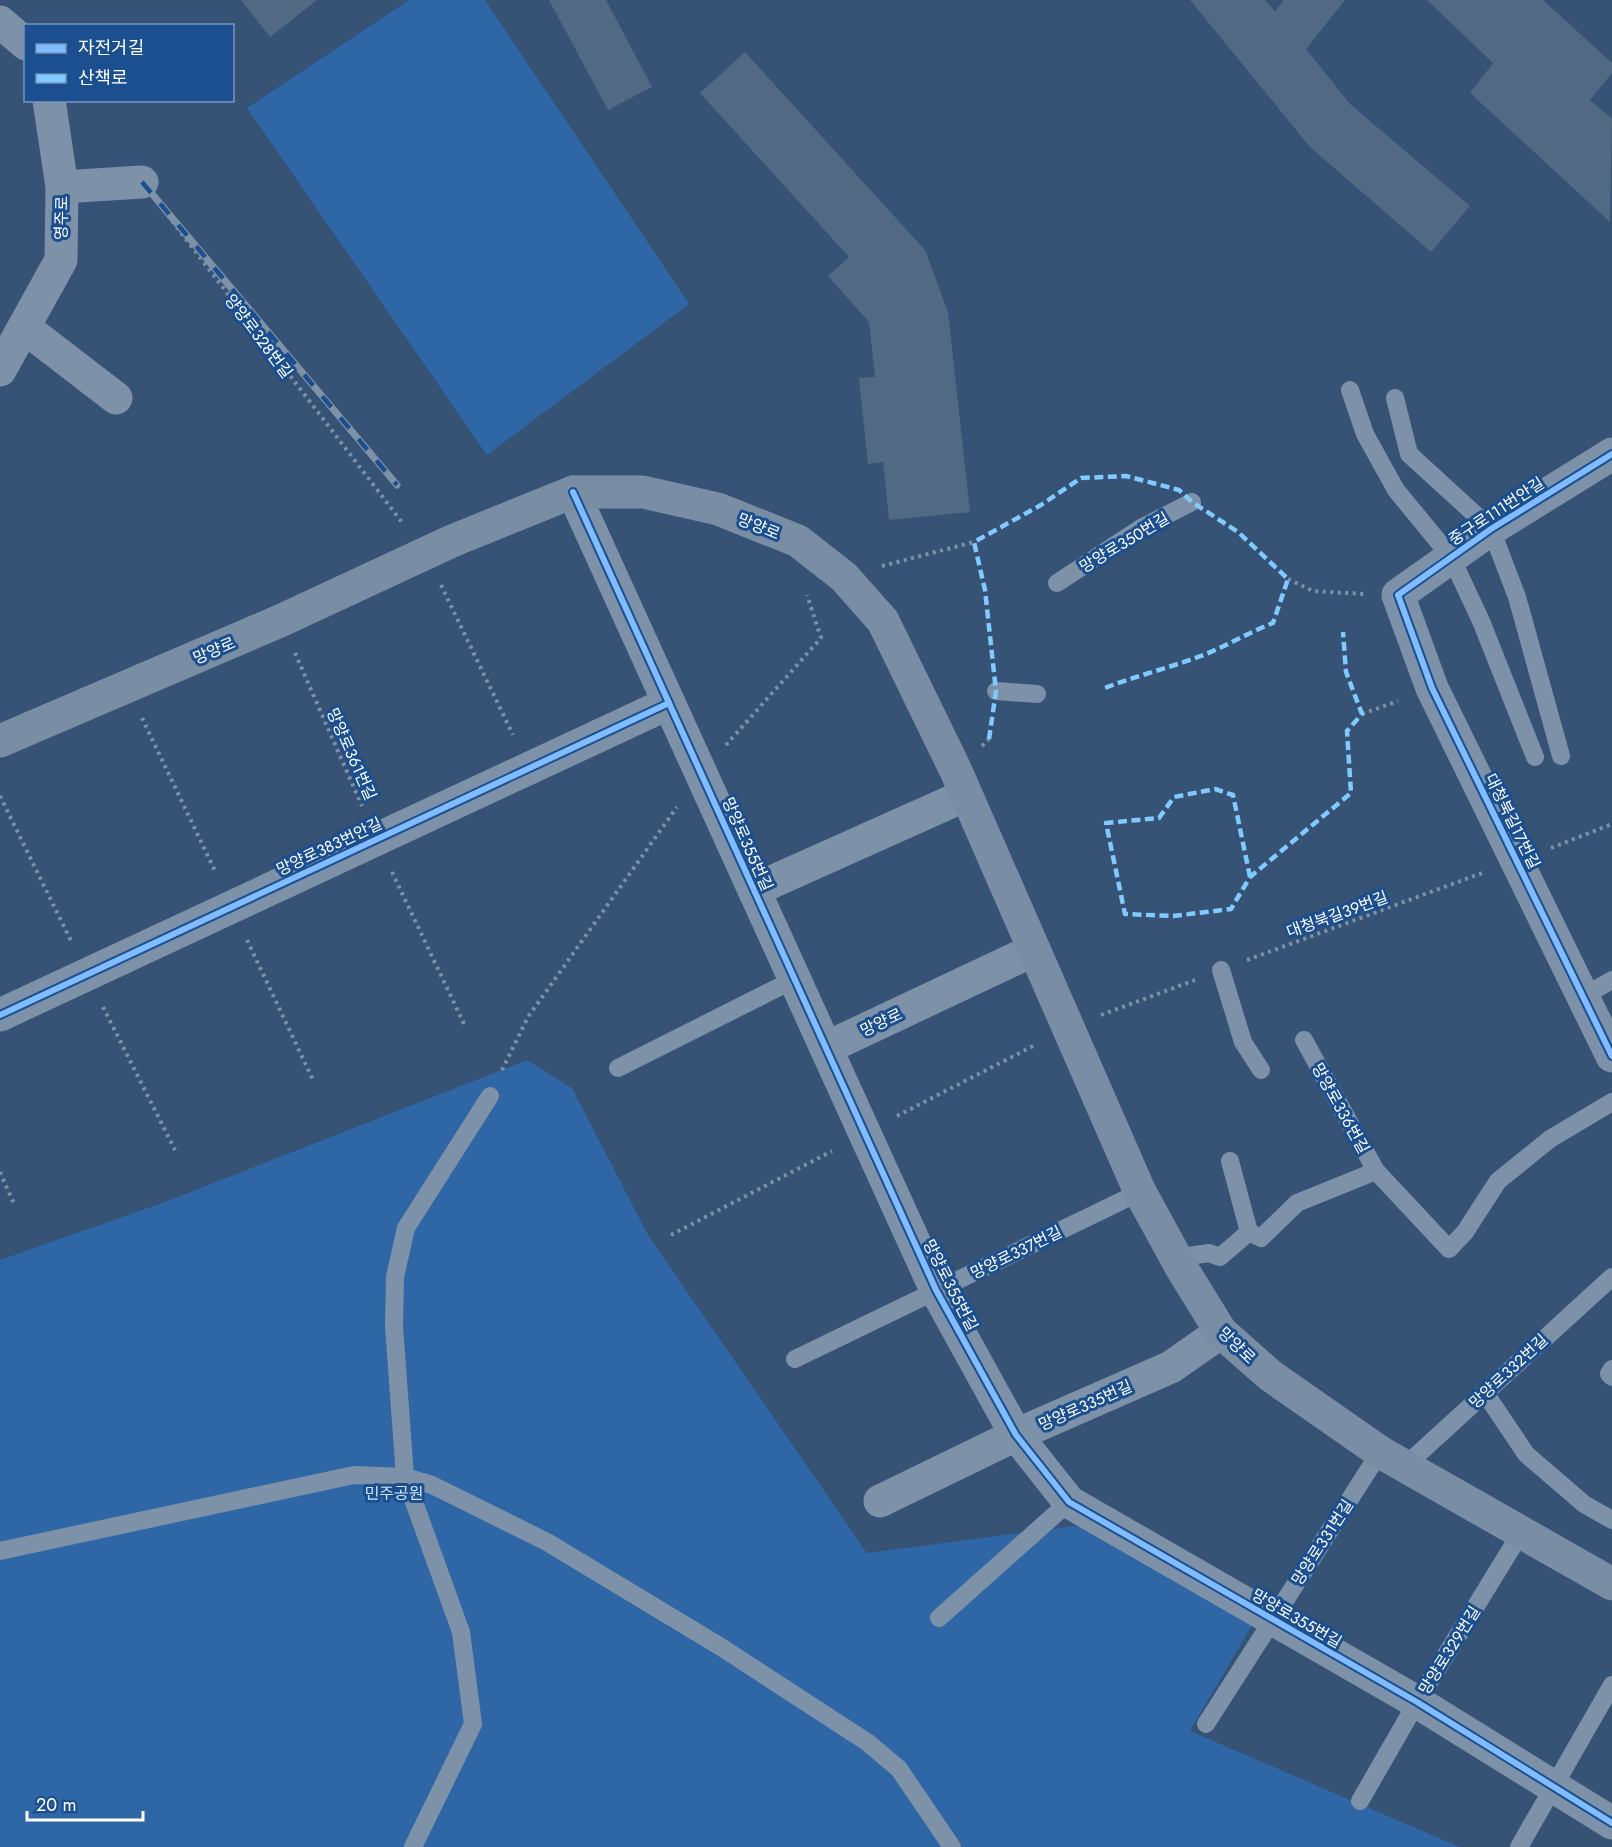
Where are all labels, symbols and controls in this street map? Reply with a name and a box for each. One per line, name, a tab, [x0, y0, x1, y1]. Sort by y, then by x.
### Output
legend	[24, 24, 234, 102]
text: 자전거길	[78, 35, 144, 61]
text: 산책로	[78, 65, 128, 91]
street label: 영주로	[50, 195, 73, 240]
street label: 양양로328번길	[219, 289, 298, 383]
street label: 중구로111번안길	[1444, 472, 1549, 551]
street label: 망양로350번길	[1075, 507, 1173, 578]
street label: 망양로	[734, 508, 784, 546]
street label: 망양로	[189, 631, 239, 670]
street label: 망양로361번길	[321, 704, 382, 804]
street label: 대청북길17번길	[1479, 769, 1546, 873]
street label: 망양로355번길	[717, 794, 778, 895]
street label: 망양로383번안길	[272, 812, 386, 881]
street label: 대청북길39번길	[1283, 885, 1391, 943]
street label: 망양로	[856, 1003, 906, 1042]
street label: 망양로336번길	[1306, 1059, 1375, 1158]
street label: 망양로337번길	[967, 1220, 1066, 1285]
street label: 망양로355번길	[918, 1235, 984, 1335]
street label: 망양로	[1213, 1322, 1261, 1369]
street label: 망양로332번길	[1464, 1329, 1553, 1414]
street label: 망양로335번길	[1035, 1375, 1136, 1436]
park label: 민주공원	[365, 1482, 423, 1505]
street label: 망양로331번길	[1286, 1495, 1359, 1590]
street label: 망양로355번길	[1248, 1583, 1346, 1653]
street label: 망양로329번길	[1413, 1601, 1486, 1699]
scale bar	[27, 1784, 142, 1822]
text: 20 m	[36, 1792, 76, 1818]

